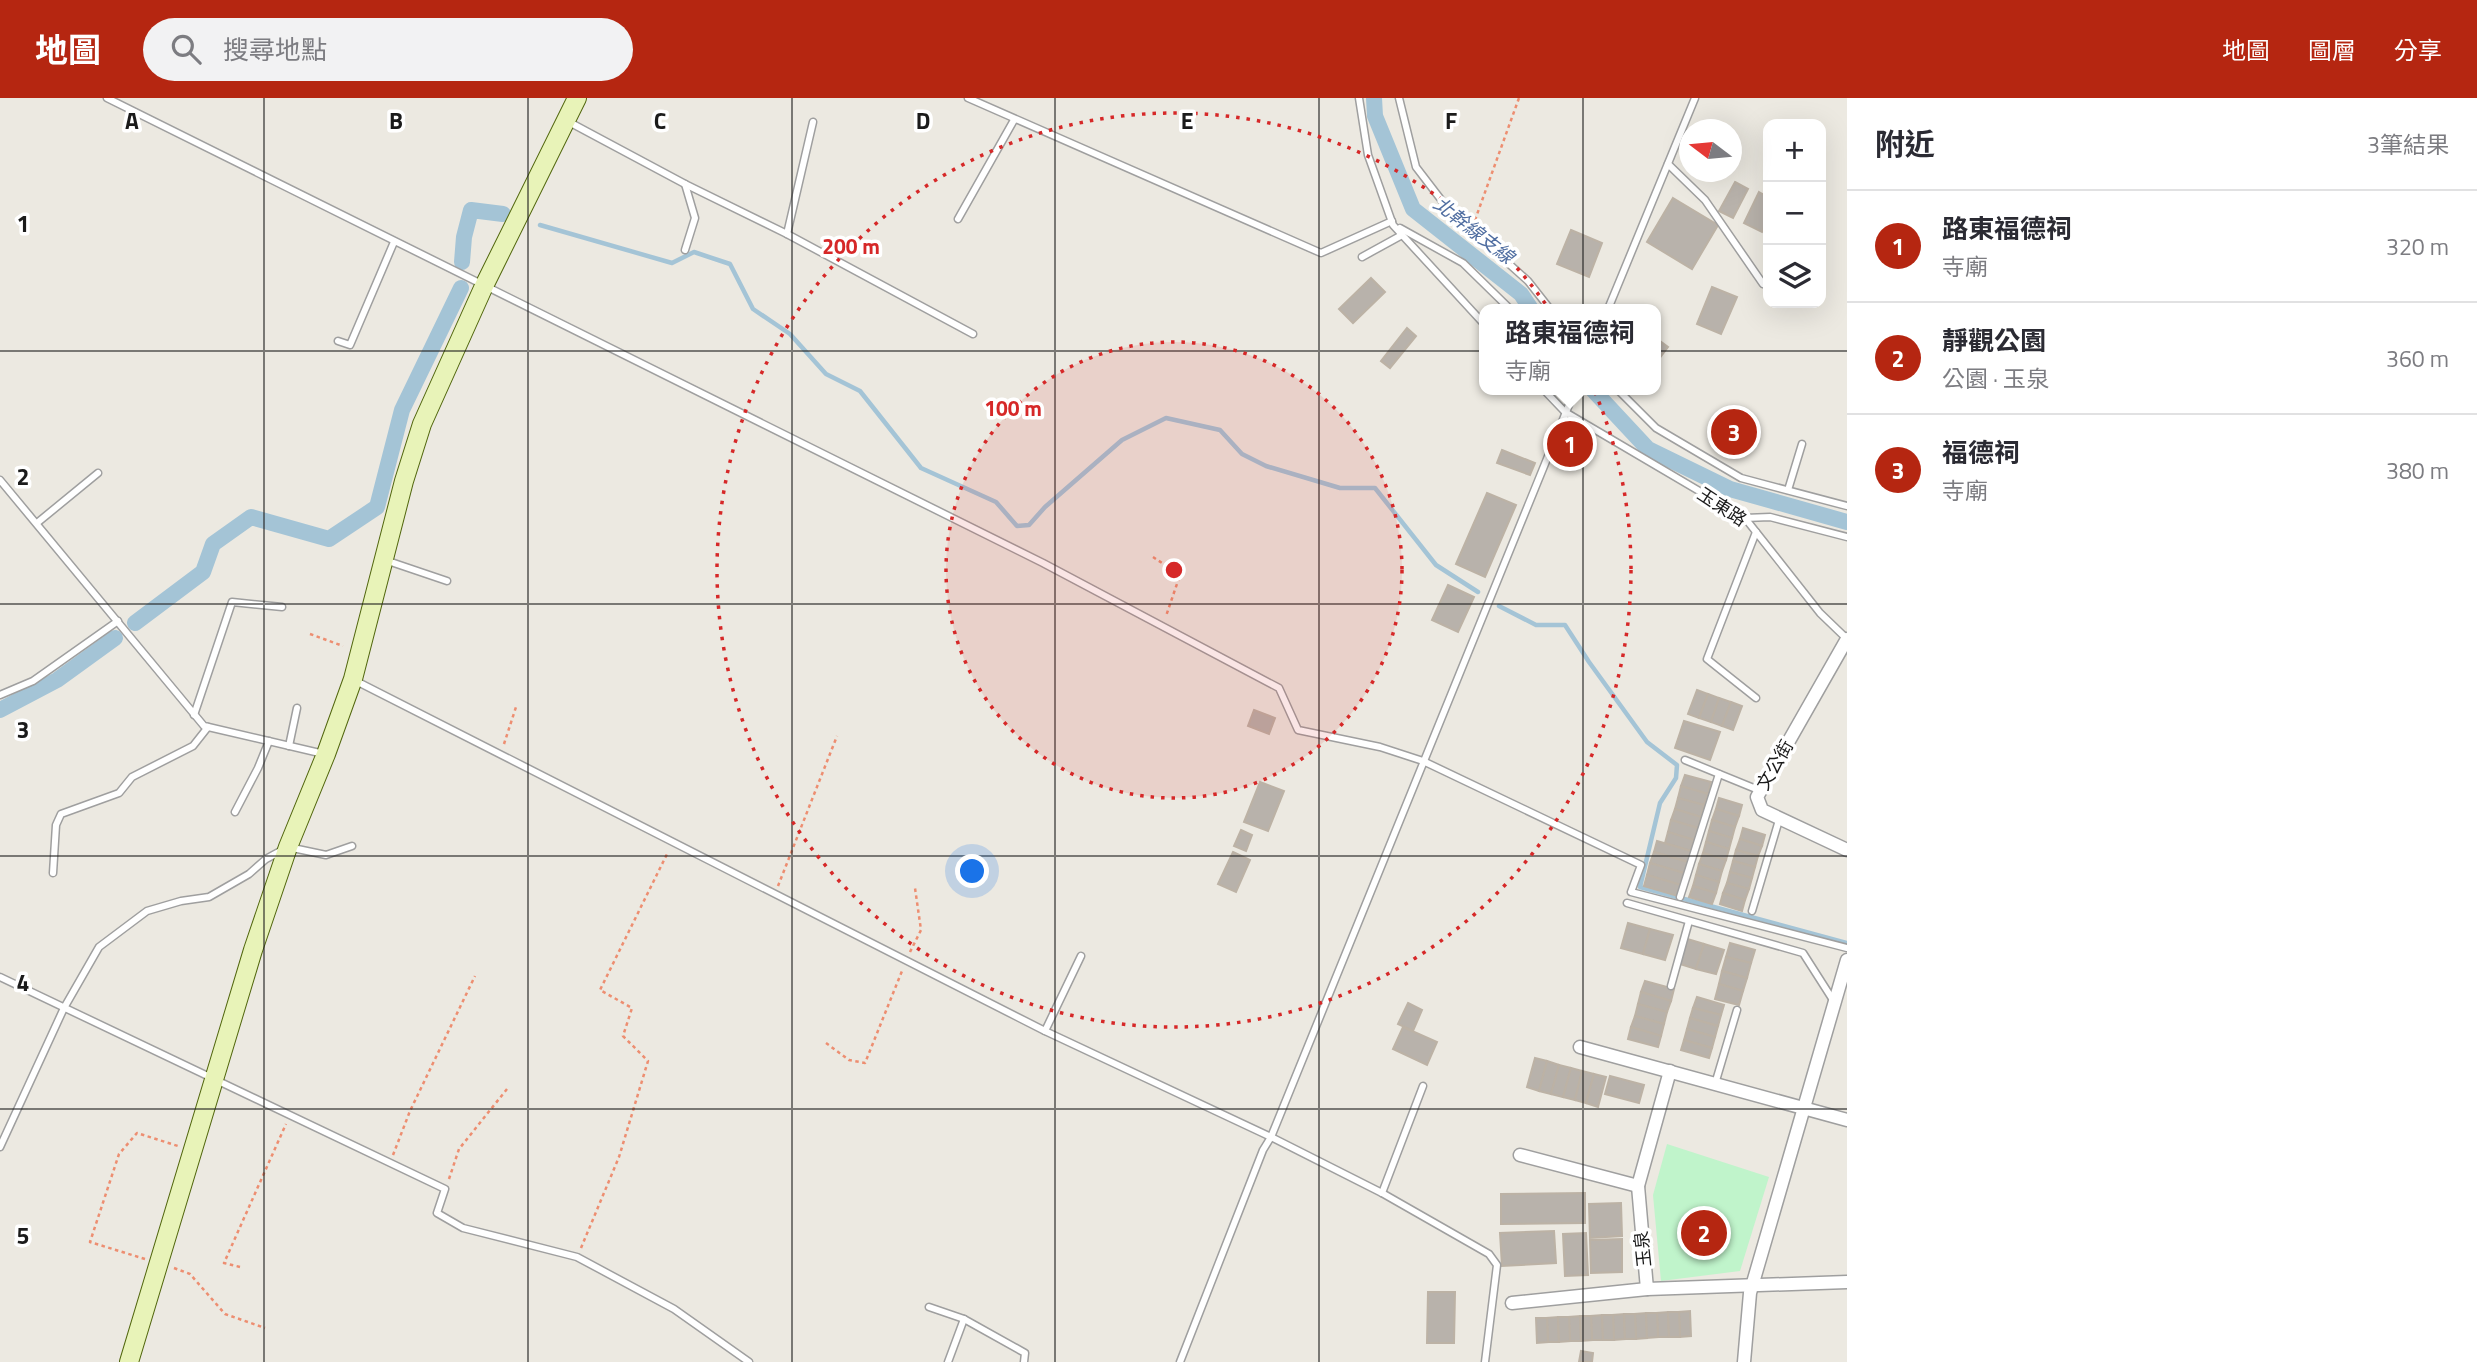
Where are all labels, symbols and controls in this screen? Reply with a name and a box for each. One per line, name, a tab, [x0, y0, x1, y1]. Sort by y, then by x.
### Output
search box	[143, 18, 633, 81]
text: 地圖	[35, 25, 101, 75]
icon: search	[167, 30, 205, 68]
text: 搜尋地點	[223, 30, 327, 69]
text: 地圖	[2222, 32, 2270, 68]
text: 圖層	[2308, 32, 2356, 68]
text: 分享	[2394, 32, 2442, 68]
text: A	[125, 103, 139, 138]
text: B	[389, 103, 403, 138]
text: C	[654, 103, 666, 138]
text: D	[916, 103, 930, 138]
text: E	[1181, 103, 1193, 138]
text: F	[1445, 103, 1457, 138]
north arrow	[1679, 119, 1742, 182]
map controls	[1763, 119, 1826, 308]
button: +	[1763, 119, 1826, 182]
text: 附近	[1875, 121, 1935, 167]
text: 3筆結果	[2367, 127, 2449, 162]
button: −	[1763, 182, 1826, 245]
water label: 北幹線支線	[1428, 189, 1522, 272]
text: 1	[17, 206, 29, 241]
text: 路東福德祠	[1942, 209, 2072, 248]
text: 1	[1892, 229, 1904, 264]
text: 320 m	[2386, 229, 2449, 264]
text: 200 m	[822, 230, 880, 262]
button: layers	[1763, 245, 1826, 308]
text: 寺廟	[1942, 249, 1988, 284]
popup	[1479, 304, 1661, 395]
text: 路東福德祠	[1505, 313, 1635, 352]
text: 靜觀公園	[1942, 321, 2046, 360]
text: 2	[1892, 341, 1904, 376]
text: 360 m	[2386, 341, 2449, 376]
text: 寺廟	[1505, 353, 1551, 388]
text: 公園 · 玉泉	[1942, 361, 2049, 396]
text: 100 m	[984, 392, 1042, 424]
pin: 3	[1711, 406, 1757, 458]
pin: 1	[1547, 418, 1593, 470]
text: 福德祠	[1942, 433, 2020, 472]
text: 3	[1892, 453, 1904, 488]
text: 380 m	[2386, 453, 2449, 488]
text: 2	[17, 459, 29, 494]
text: 寺廟	[1942, 473, 1988, 508]
street label: 玉東路	[1692, 481, 1752, 533]
centre of rings	[1162, 558, 1186, 582]
text: 3	[17, 712, 29, 747]
street label: 文公街	[1749, 735, 1800, 795]
your location	[955, 854, 989, 888]
text: 4	[17, 965, 29, 1000]
pin: 2	[1681, 1207, 1727, 1259]
text: 5	[17, 1218, 29, 1253]
street label: 玉泉	[1627, 1230, 1658, 1268]

